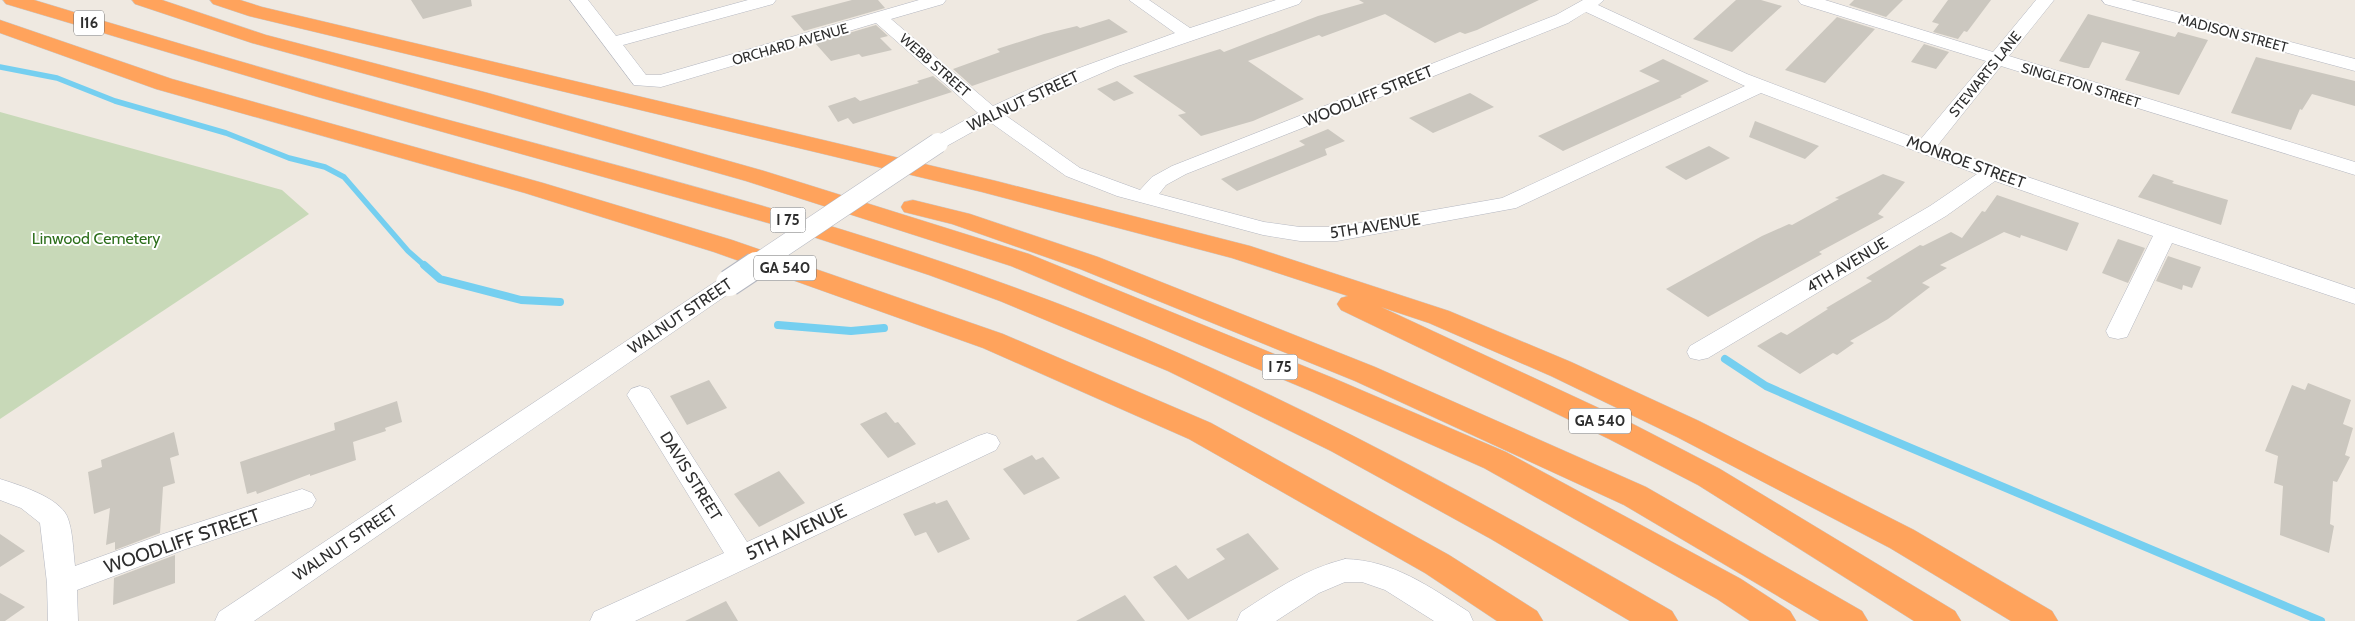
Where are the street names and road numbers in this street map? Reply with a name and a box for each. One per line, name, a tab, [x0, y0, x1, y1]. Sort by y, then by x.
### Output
road number: I16	[74, 10, 104, 36]
street label: MADISON STREET	[2176, 10, 2290, 56]
street label: ORCHARD AVENUE	[730, 19, 850, 69]
street label: STEWARTS LANE	[1945, 27, 2025, 120]
street label: WEBB STREET	[896, 29, 974, 101]
street label: SINGLETON STREET	[2019, 58, 2143, 112]
street label: WOODLIFF STREET	[1301, 61, 1436, 131]
street label: WALNUT STREET	[964, 67, 1082, 135]
street label: MONROE STREET	[1904, 132, 2028, 192]
road number: I 75	[770, 208, 806, 232]
street label: 5TH AVENUE	[1328, 209, 1422, 243]
street label: 4TH AVENUE	[1803, 233, 1891, 297]
road number: GA 540	[754, 256, 816, 280]
street label: WALNUT STREET	[624, 274, 736, 358]
road number: I 75	[1262, 354, 1298, 380]
road number: GA 540	[1569, 408, 1631, 434]
street label: DAVIS STREET	[656, 428, 726, 524]
street label: 5TH AVENUE	[742, 499, 850, 565]
street label: WALNUT STREET	[289, 501, 401, 585]
street label: WOODLIFF STREET	[101, 504, 263, 578]

